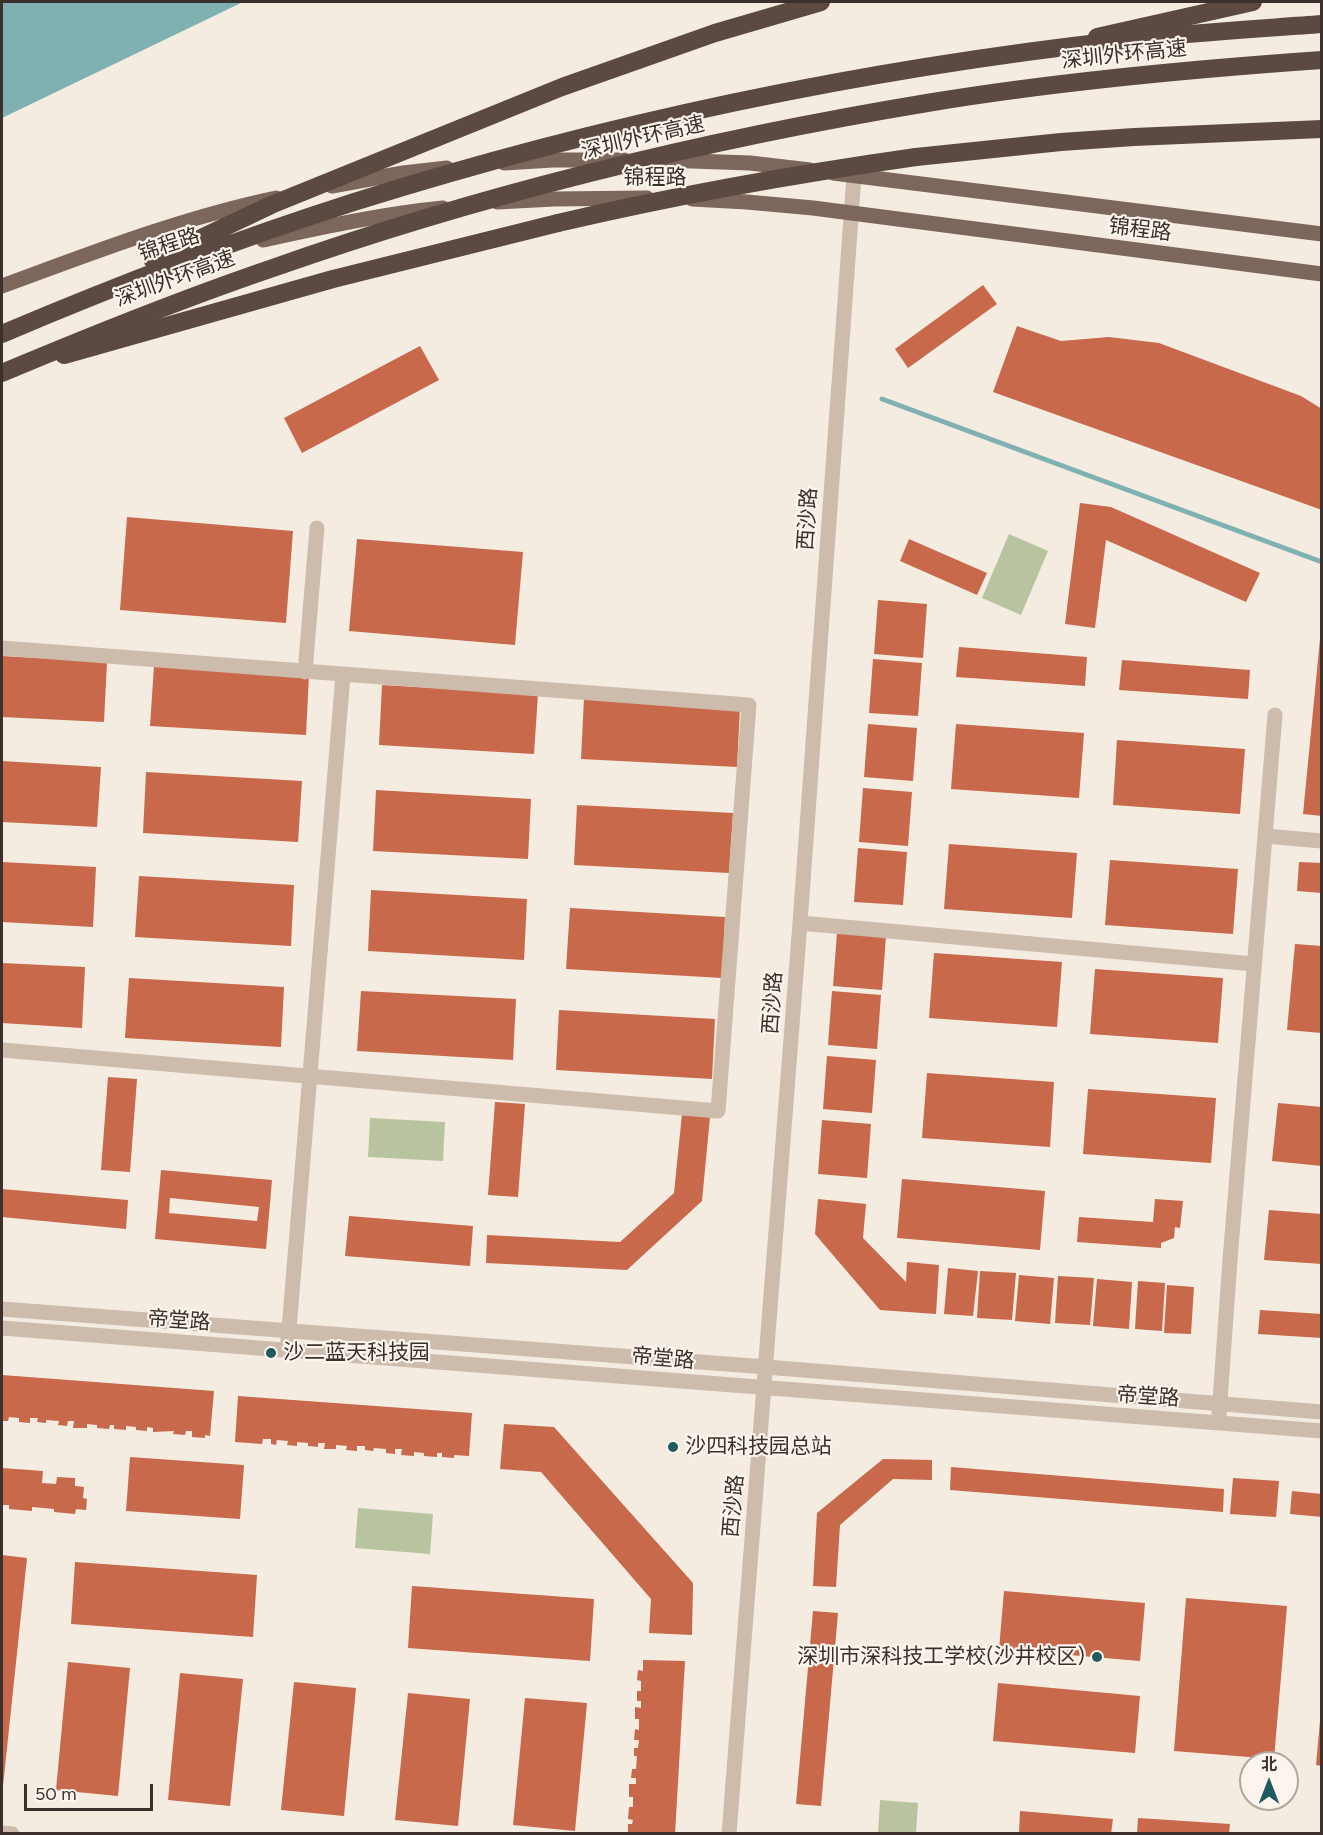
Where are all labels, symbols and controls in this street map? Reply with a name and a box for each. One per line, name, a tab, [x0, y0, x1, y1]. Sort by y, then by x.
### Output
street label: 深圳外环高速	[1060, 36, 1188, 74]
street label: 深圳外环高速	[579, 112, 707, 164]
street label: 锦程路	[624, 165, 686, 191]
street label: 锦程路	[1107, 214, 1173, 246]
street label: 锦程路	[135, 223, 203, 267]
street label: 深圳外环高速	[111, 246, 239, 312]
street label: 西沙路	[793, 487, 823, 551]
street label: 西沙路	[758, 971, 788, 1035]
street label: 帝堂路	[147, 1306, 211, 1336]
place label: 沙二蓝天科技园	[283, 1340, 430, 1366]
street label: 帝堂路	[631, 1344, 695, 1374]
marker: 沙二蓝天科技园	[264, 1346, 278, 1360]
street label: 帝堂路	[1116, 1382, 1180, 1412]
place label: 沙四科技园总站	[685, 1434, 832, 1460]
marker: 沙四科技园总站	[666, 1440, 680, 1454]
street label: 西沙路	[719, 1474, 749, 1538]
place label: 深圳市深科技工学校(沙井校区)	[797, 1644, 1085, 1670]
marker: 深圳市深科技工学校(沙井校区)	[1090, 1650, 1104, 1664]
north arrow	[1239, 1751, 1299, 1811]
text: 北	[1261, 1755, 1277, 1774]
scale bar	[27, 1772, 156, 1810]
text: 50 m	[35, 1783, 77, 1805]

